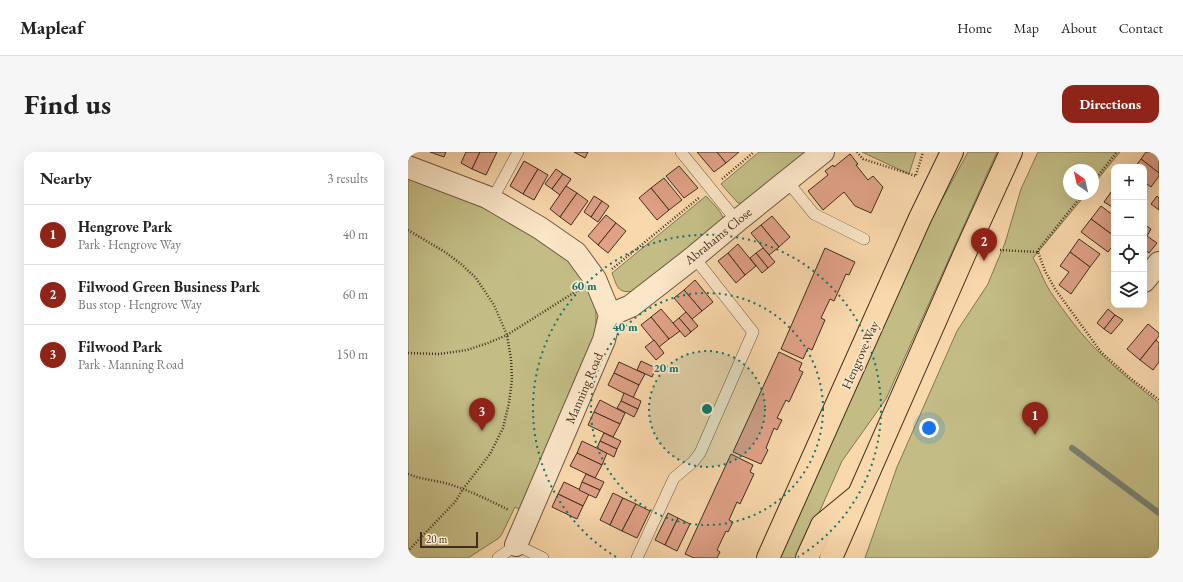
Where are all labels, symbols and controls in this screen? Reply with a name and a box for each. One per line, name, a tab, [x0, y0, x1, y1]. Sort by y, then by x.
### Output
text: Mapleaf	[20, 15, 84, 40]
text: Home	[957, 19, 992, 37]
text: Map	[1014, 19, 1039, 37]
text: About	[1061, 19, 1097, 37]
text: Contact	[1119, 19, 1163, 37]
button: Directions	[1062, 85, 1159, 123]
text: Find us	[24, 86, 111, 122]
north arrow	[1063, 164, 1099, 200]
map controls	[1111, 164, 1147, 308]
button: +	[1111, 164, 1147, 200]
text: Nearby	[40, 167, 92, 189]
text: 3 results	[327, 170, 368, 187]
button: −	[1111, 200, 1147, 236]
street label: Abrahams Close	[680, 204, 755, 269]
text: Hengrove Park	[78, 217, 172, 236]
text: 1	[50, 226, 56, 243]
text: 40 m	[343, 226, 368, 243]
pin: 2	[971, 228, 997, 261]
text: Park · Hengrove Way	[78, 236, 181, 253]
button: locate	[1111, 236, 1147, 272]
button: layers	[1111, 272, 1147, 308]
text: Filwood Green Business Park	[78, 277, 260, 296]
text: 60 m	[571, 278, 597, 294]
text: 2	[50, 286, 56, 303]
text: 60 m	[343, 286, 368, 303]
text: Bus stop · Hengrove Way	[78, 296, 202, 313]
street label: Hengrove Way	[837, 318, 883, 392]
text: 40 m	[612, 319, 638, 335]
text: Filwood Park	[78, 337, 162, 356]
text: 3	[50, 346, 56, 363]
text: 150 m	[337, 346, 368, 363]
street label: Manning Road	[561, 349, 607, 426]
text: Park · Manning Road	[78, 356, 184, 373]
text: 20 m	[653, 360, 679, 376]
pin: 3	[469, 398, 495, 431]
centre of rings	[700, 402, 714, 416]
pin: 1	[1022, 402, 1048, 435]
your location	[919, 418, 939, 438]
scale bar	[420, 530, 478, 549]
text: 20 m	[426, 532, 447, 546]

